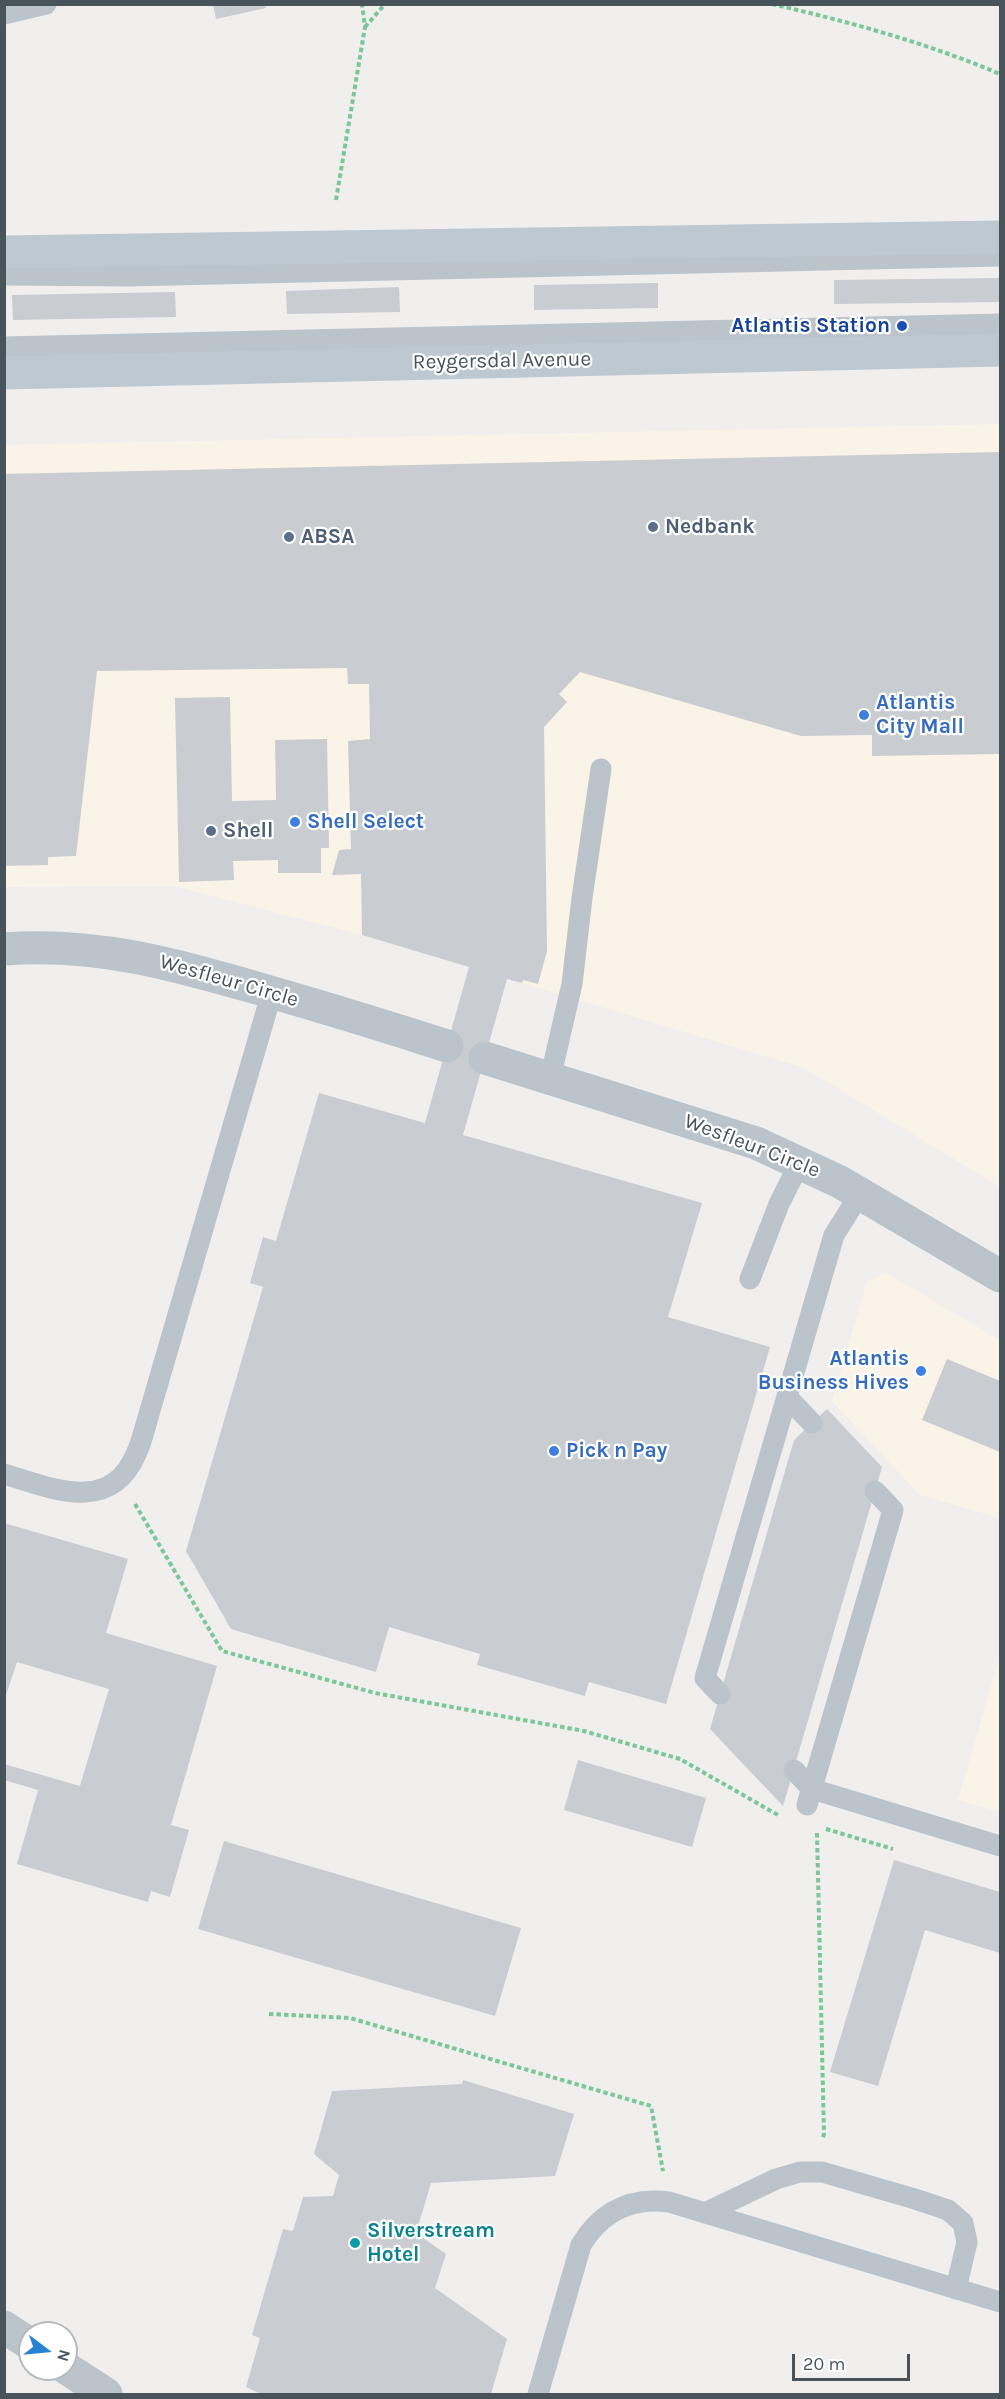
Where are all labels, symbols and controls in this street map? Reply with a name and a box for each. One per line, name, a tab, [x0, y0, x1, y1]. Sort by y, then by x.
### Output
place label: Atlantis Station	[731, 313, 890, 339]
marker: Atlantis Station	[895, 319, 909, 333]
street label: Reygersdal Avenue	[413, 347, 591, 375]
place label: Nedbank	[665, 514, 755, 540]
marker: Nedbank	[646, 520, 660, 534]
place label: ABSA	[301, 524, 354, 550]
marker: ABSA	[282, 530, 296, 544]
place label: Atlantis City Mall	[876, 690, 964, 740]
marker: Atlantis City Mall	[857, 708, 871, 722]
place label: Shell Select	[307, 809, 424, 835]
marker: Shell Select	[288, 815, 302, 829]
place label: Shell	[223, 818, 273, 844]
marker: Shell	[204, 824, 218, 838]
street label: Wesfleur Circle	[157, 949, 301, 1013]
street label: Wesfleur Circle	[681, 1109, 823, 1183]
place label: Atlantis Business Hives	[758, 1346, 909, 1396]
marker: Atlantis Business Hives	[914, 1364, 928, 1378]
place label: Pick n Pay	[566, 1438, 667, 1464]
marker: Pick n Pay	[547, 1444, 561, 1458]
place label: Silverstream Hotel	[367, 2218, 495, 2268]
marker: Silverstream Hotel	[348, 2236, 362, 2250]
north arrow	[18, 2321, 78, 2381]
scale bar	[795, 2342, 914, 2380]
text: N	[53, 2347, 75, 2364]
text: 20 m	[803, 2353, 845, 2375]

